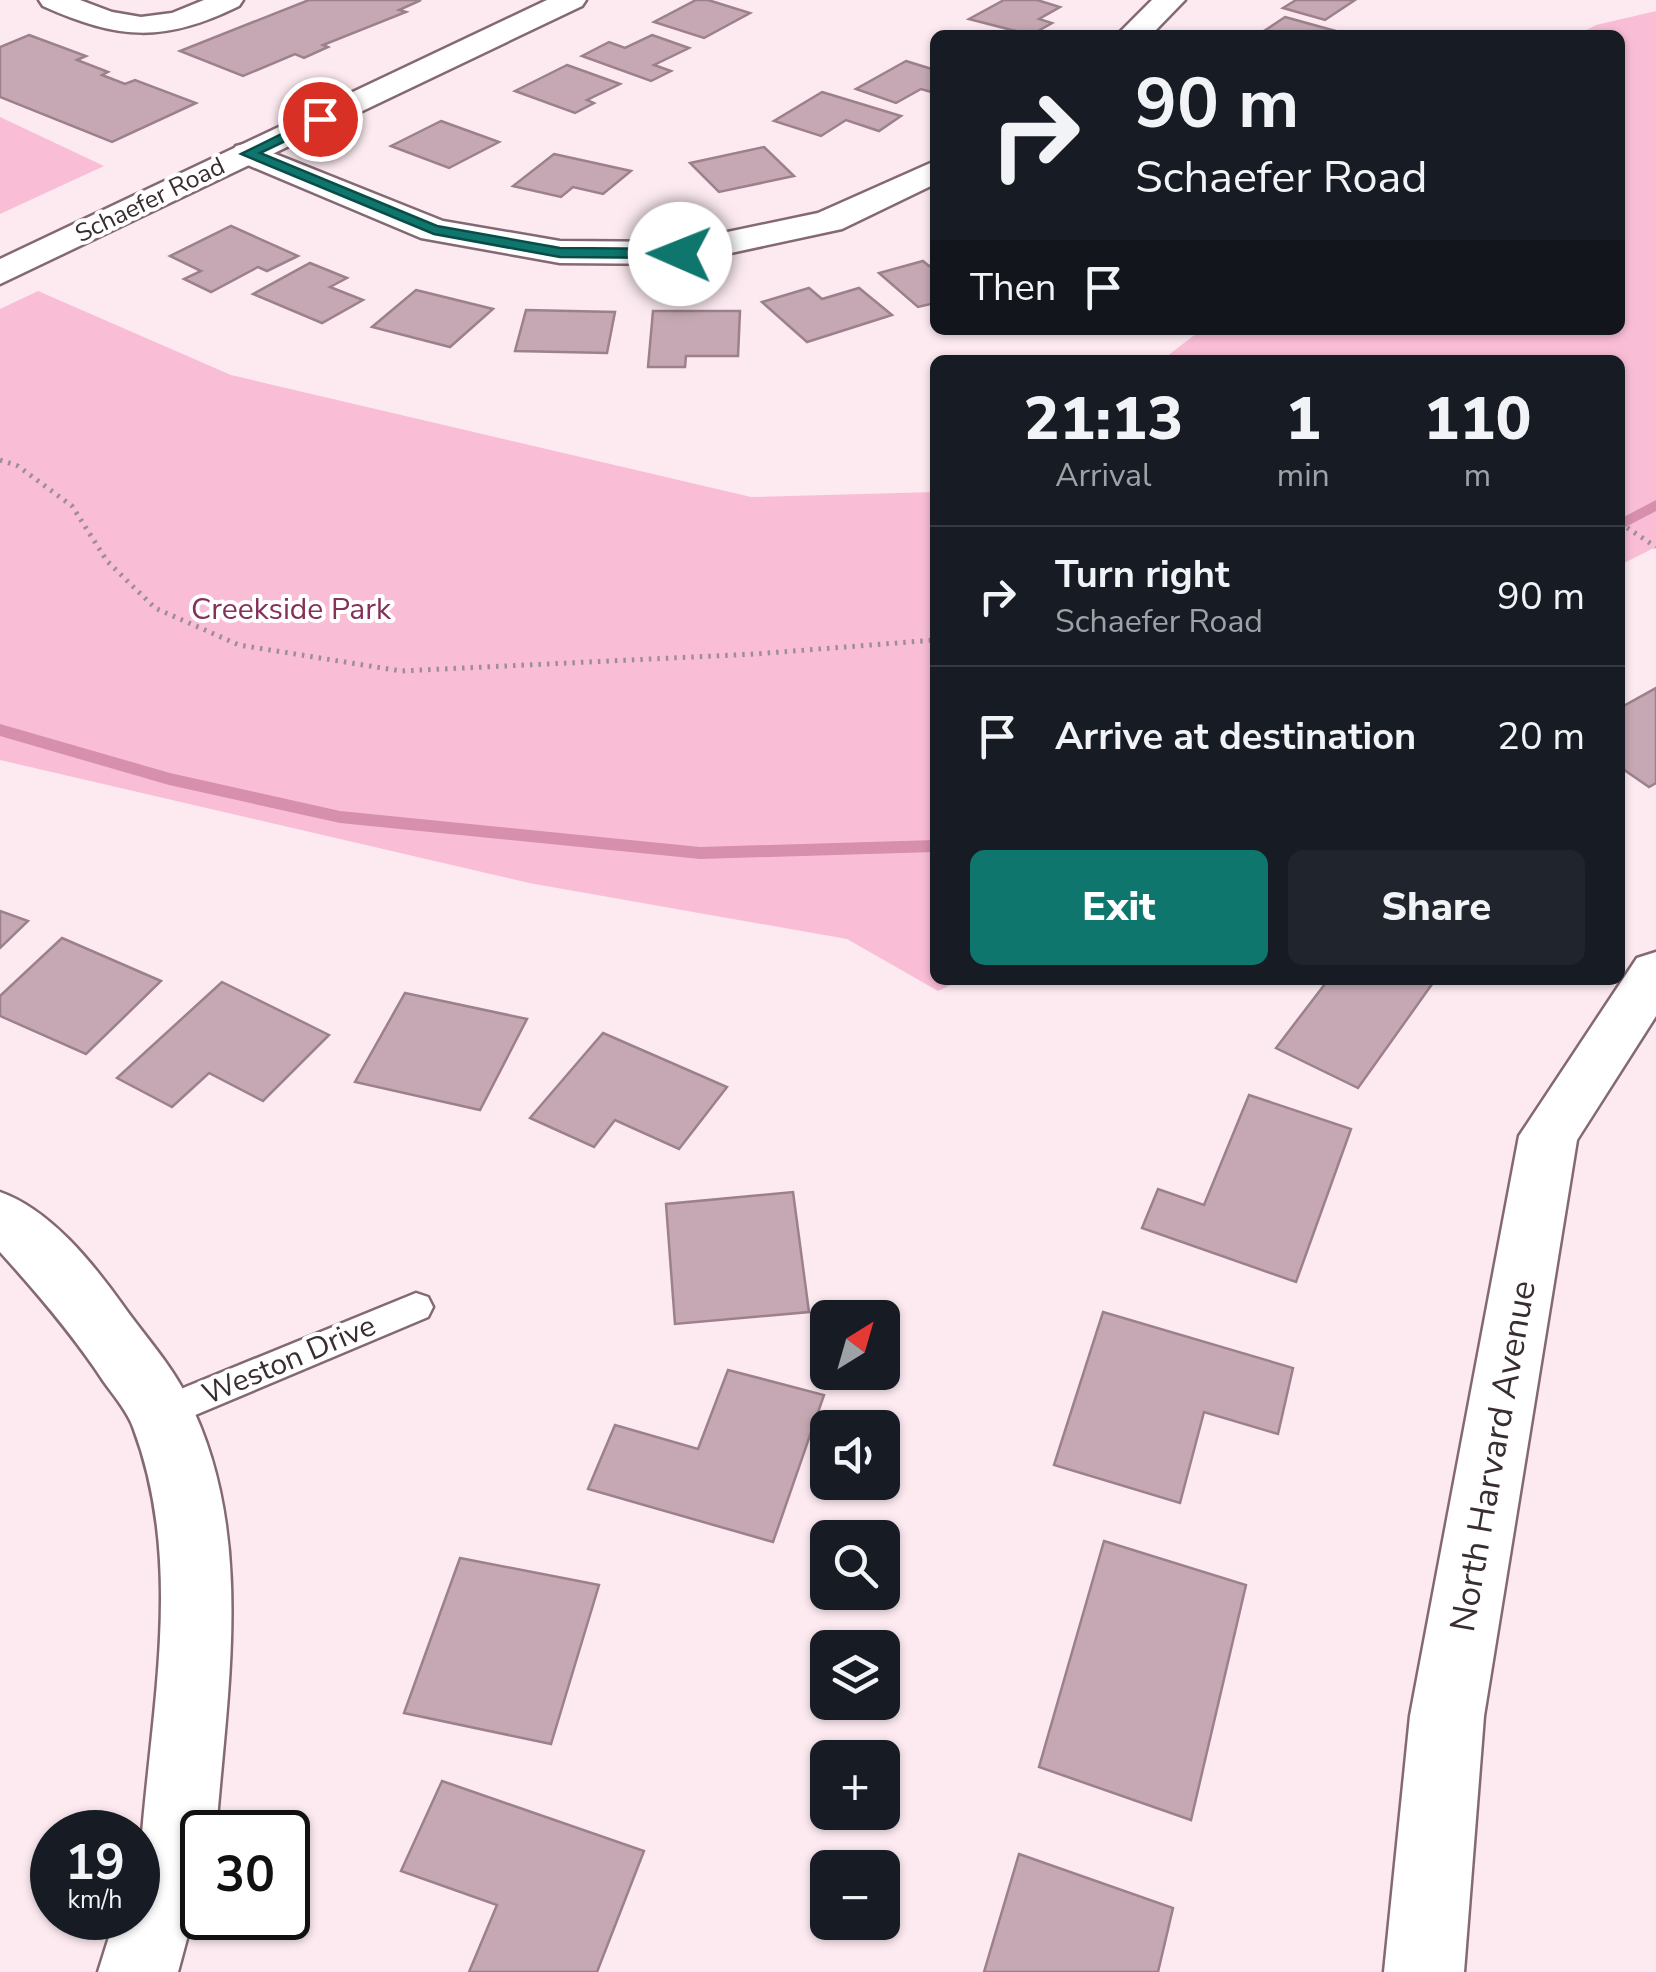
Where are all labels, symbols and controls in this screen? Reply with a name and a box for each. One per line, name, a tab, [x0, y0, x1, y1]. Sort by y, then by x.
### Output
text: 90 m	[1135, 56, 1299, 152]
icon: right	[970, 70, 1100, 200]
pin	[278, 77, 363, 162]
icon: arrive	[293, 92, 348, 147]
text: Schaefer Road	[1135, 147, 1428, 208]
street label: Schaefer Road	[70, 149, 230, 251]
position arrow	[628, 202, 732, 306]
icon: arrive	[1076, 260, 1131, 315]
text: Then	[970, 262, 1056, 313]
text: 21:13	[1024, 378, 1183, 460]
text: 1	[1285, 378, 1321, 460]
text: 110	[1423, 378, 1531, 460]
text: Arrival	[1055, 454, 1152, 497]
text: min	[1277, 454, 1330, 497]
text: m	[1464, 454, 1491, 497]
text: Turn right	[1055, 549, 1230, 600]
icon: right	[970, 569, 1025, 624]
text: 90 m	[1497, 571, 1585, 622]
park label: Creekside Park	[191, 589, 392, 630]
text: Schaefer Road	[1055, 600, 1263, 643]
icon: arrive	[970, 709, 1025, 764]
text: Arrive at destination	[1055, 711, 1416, 762]
text: 20 m	[1497, 711, 1585, 762]
button: Exit	[970, 850, 1268, 965]
button: Share	[1288, 850, 1585, 965]
street label: North Harvard Avenue	[1439, 1277, 1547, 1635]
north arrow	[810, 1300, 900, 1390]
map controls	[810, 1300, 900, 1940]
street label: Weston Drive	[196, 1305, 382, 1415]
button: sound	[810, 1410, 900, 1500]
button: search	[810, 1520, 900, 1610]
button: layers	[810, 1630, 900, 1720]
button: +	[810, 1740, 900, 1830]
speed limit sign: 30	[180, 1810, 310, 1940]
text: 19	[65, 1828, 125, 1897]
button: −	[810, 1850, 900, 1940]
text: km/h	[67, 1883, 123, 1917]

